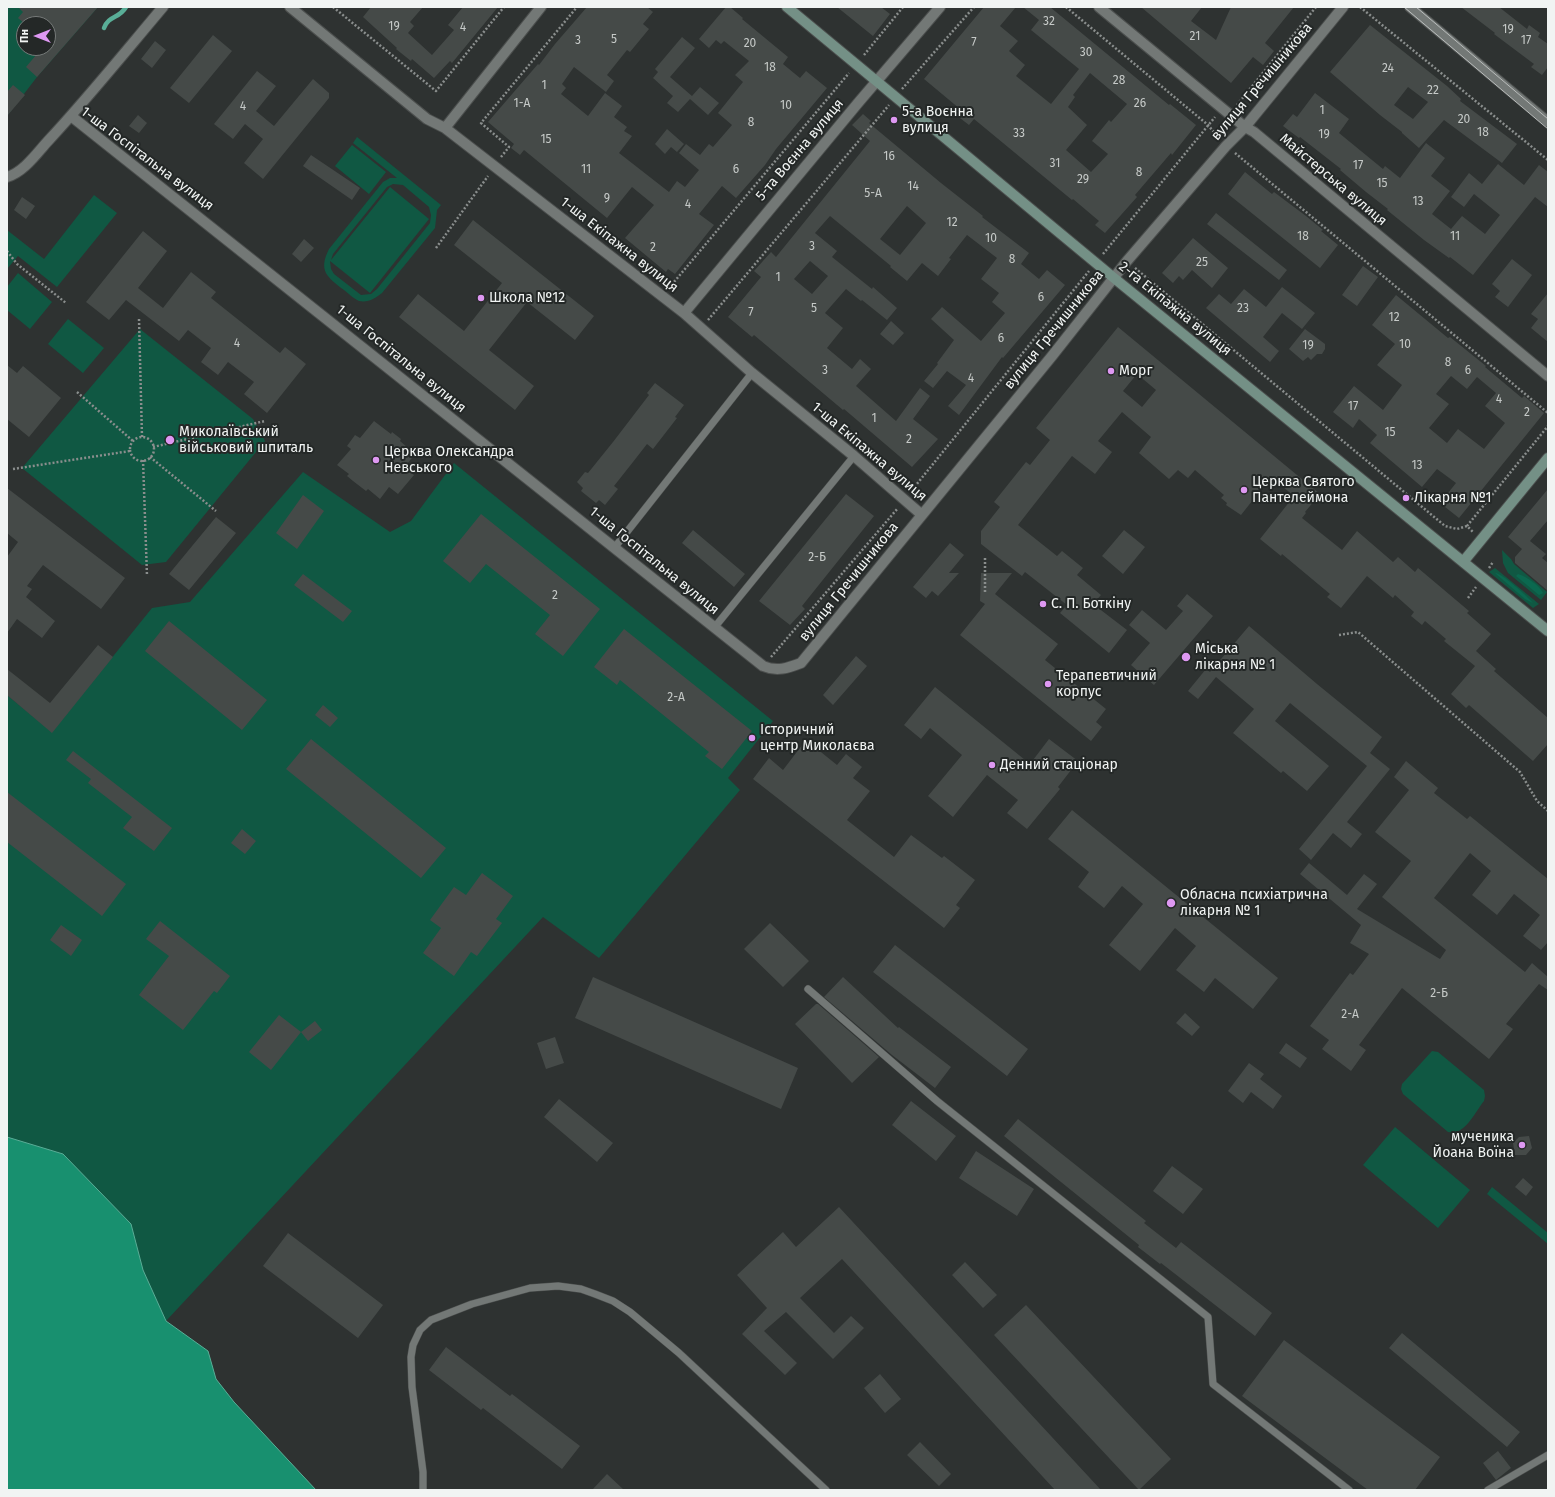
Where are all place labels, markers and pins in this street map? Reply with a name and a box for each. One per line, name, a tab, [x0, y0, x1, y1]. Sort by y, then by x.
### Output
place label: 5-а Воєнна вулиця	[902, 104, 973, 136]
marker: 5-а Воєнна вулиця	[889, 115, 899, 125]
place label: Школа №12	[489, 290, 565, 306]
marker: Школа №12	[476, 293, 486, 303]
place label: Морг	[1119, 363, 1152, 379]
marker: Морг	[1106, 366, 1116, 376]
place label: Миколаївський військовий шпиталь	[179, 424, 313, 456]
marker: Миколаївський військовий шпиталь	[164, 434, 176, 446]
place label: Церква Олександра Невського	[384, 444, 514, 476]
marker: Церква Олександра Невського	[371, 455, 381, 465]
place label: Церква Святого Пантелеймона	[1252, 474, 1355, 506]
marker: Церква Святого Пантелеймона	[1239, 485, 1249, 495]
place label: Лікарня №1	[1414, 490, 1492, 506]
marker: Лікарня №1	[1401, 493, 1411, 503]
place label: С. П. Боткіну	[1051, 596, 1131, 612]
marker: С. П. Боткіну	[1038, 599, 1048, 609]
place label: Міська лікарня № 1	[1195, 641, 1275, 674]
marker: Міська лікарня № 1	[1180, 651, 1192, 663]
place label: Терапевтичний корпус	[1056, 668, 1157, 700]
marker: Терапевтичний корпус	[1043, 679, 1053, 689]
place label: Історичний центр Миколаєва	[760, 722, 875, 754]
marker: Історичний центр Миколаєва	[747, 733, 757, 743]
place label: Денний стаціонар	[1000, 757, 1118, 773]
marker: Денний стаціонар	[987, 760, 997, 770]
place label: Обласна психіатрична лікарня № 1	[1180, 887, 1328, 920]
marker: Обласна психіатрична лікарня № 1	[1165, 897, 1177, 909]
place label: мученика Йоана Воїна	[1433, 1129, 1514, 1162]
marker: мученика Йоана Воїна	[1517, 1140, 1527, 1150]

